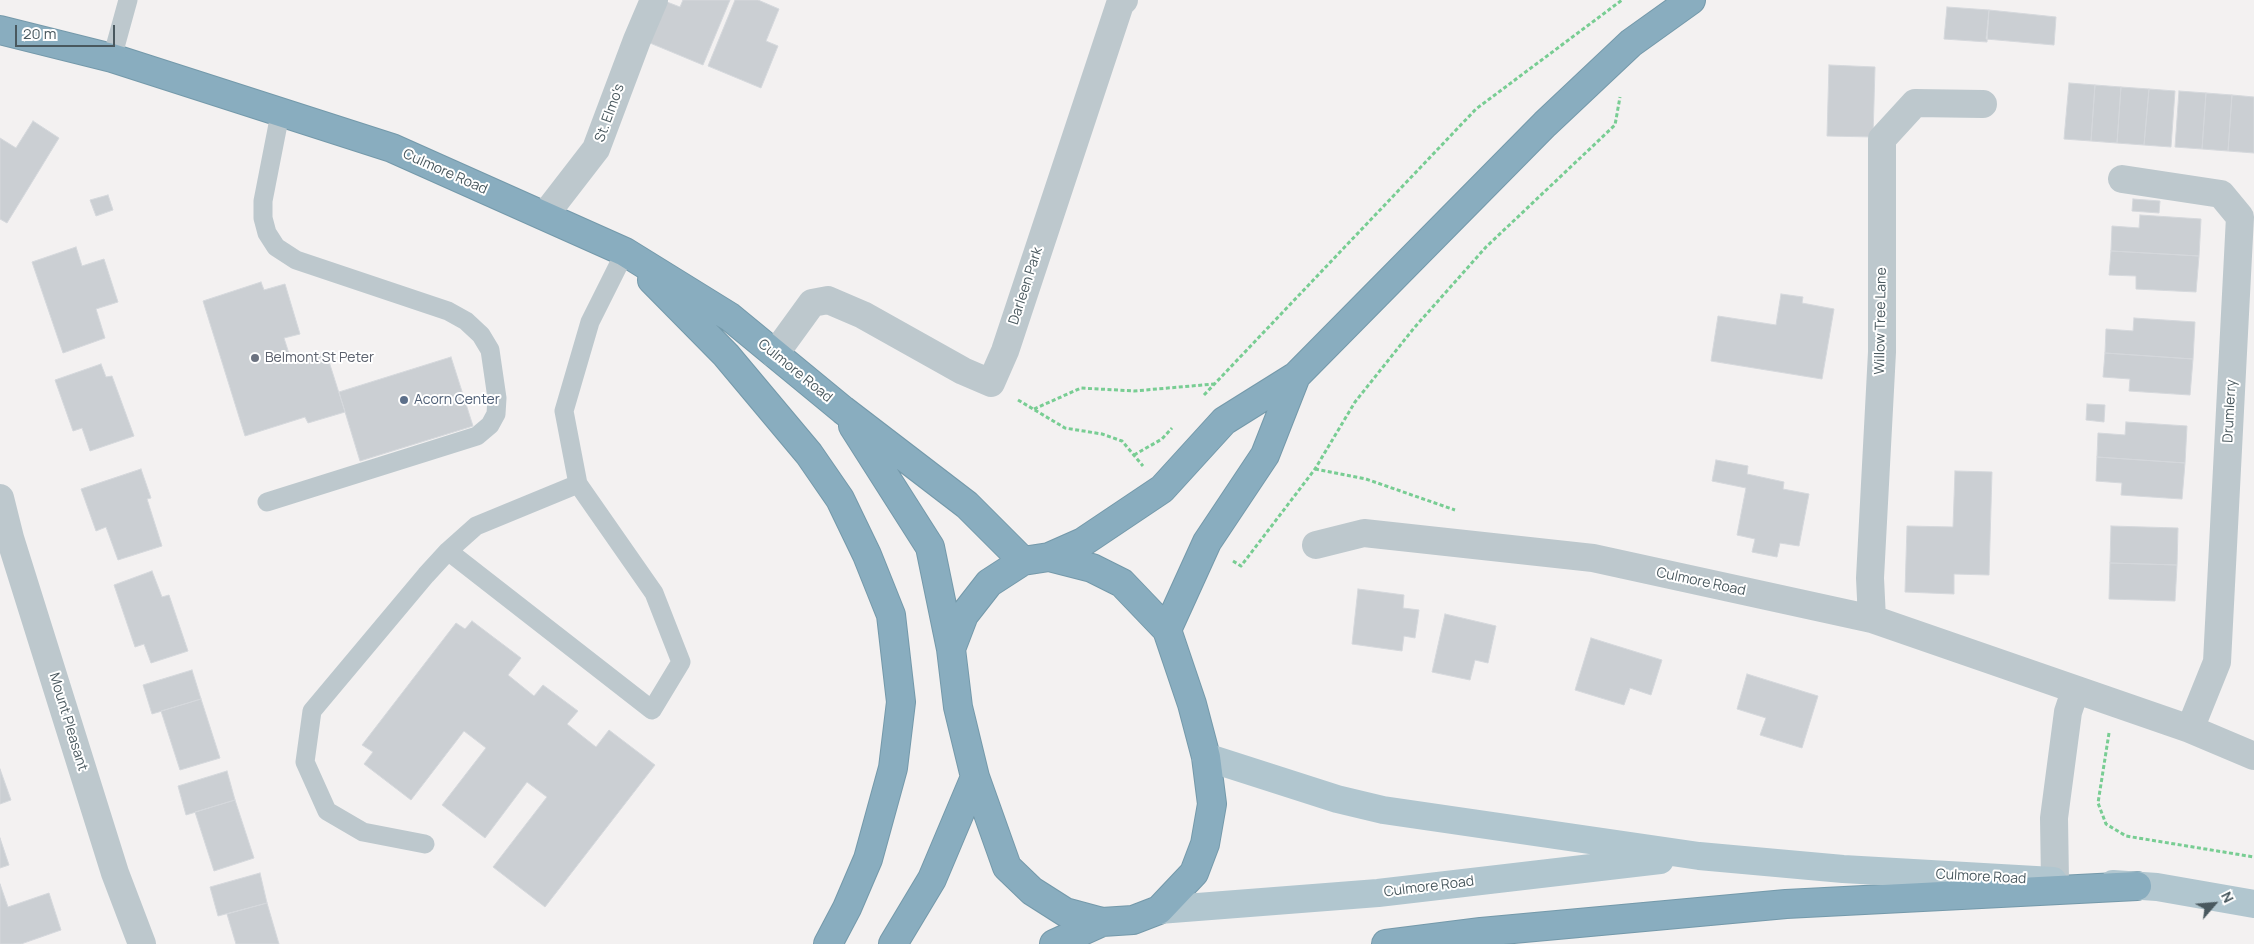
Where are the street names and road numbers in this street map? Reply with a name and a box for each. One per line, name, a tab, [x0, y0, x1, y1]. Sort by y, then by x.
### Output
street label: St. Elmo's	[592, 82, 628, 144]
street label: Culmore Road	[400, 146, 490, 198]
street label: Darleen Park	[1006, 245, 1046, 327]
street label: Willow Tree Lane	[1872, 267, 1890, 375]
street label: Culmore Road	[754, 336, 836, 406]
street label: Drumlerry	[2220, 379, 2240, 443]
street label: Culmore Road	[1655, 564, 1747, 600]
street label: Mount Pleasant	[45, 671, 91, 773]
street label: Culmore Road	[1935, 866, 2027, 888]
street label: Culmore Road	[1383, 873, 1475, 901]

